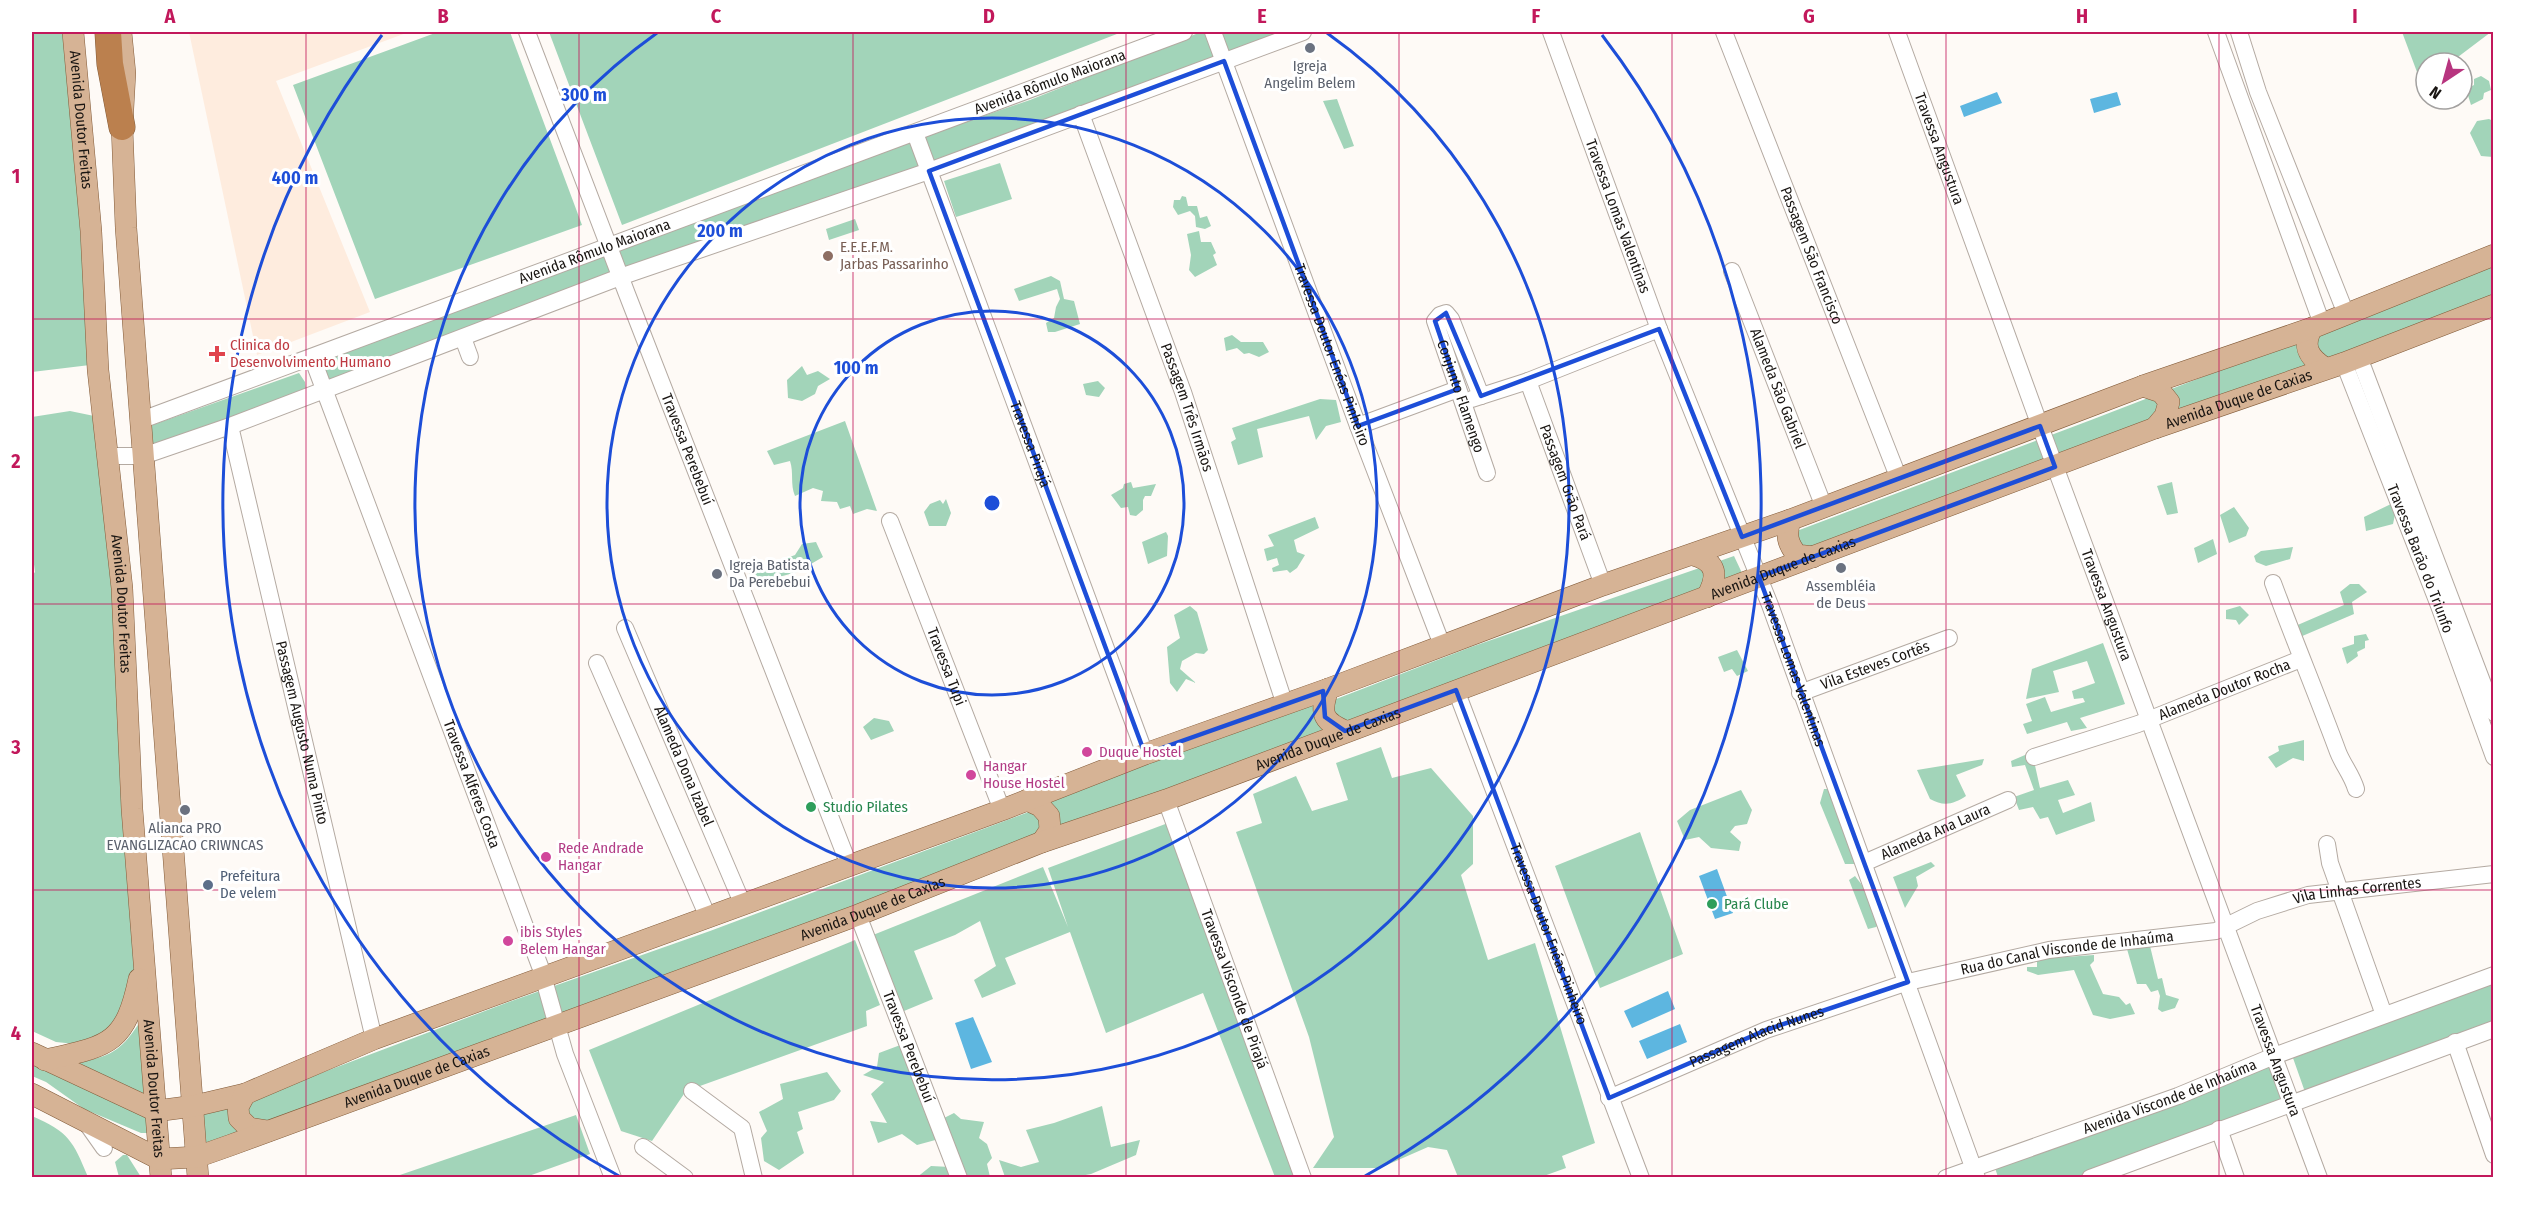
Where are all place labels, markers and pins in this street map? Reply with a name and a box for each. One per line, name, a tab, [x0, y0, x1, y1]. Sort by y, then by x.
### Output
marker: Igreja Angelim Belem	[1303, 41, 1317, 55]
place label: Igreja Angelim Belem	[1264, 57, 1356, 92]
place label: E.E.E.F.M. Jarbas Passarinho	[840, 238, 949, 273]
marker: E.E.E.F.M. Jarbas Passarinho	[821, 249, 835, 263]
place label: Clinica do Desenvolvimento Humano	[230, 336, 391, 371]
marker: Clinica do Desenvolvimento Humano	[208, 345, 226, 363]
centre of rings	[982, 493, 1002, 513]
place label: Igreja Batista Da Perebebui	[729, 556, 810, 591]
marker: Assembléia de Deus	[1834, 561, 1848, 575]
marker: Igreja Batista Da Perebebui	[710, 567, 724, 581]
place label: Assembléia de Deus	[1806, 577, 1876, 612]
place label: Duque Hostel	[1099, 743, 1182, 761]
marker: Duque Hostel	[1080, 745, 1094, 759]
place label: Hangar House Hostel	[983, 757, 1065, 792]
marker: Hangar House Hostel	[964, 768, 978, 782]
place label: Studio Pilates	[823, 798, 908, 816]
marker: Studio Pilates	[804, 800, 818, 814]
marker: Alianca PRO EVANGLIZACAO CRIWNCAS	[178, 803, 192, 817]
place label: Alianca PRO EVANGLIZACAO CRIWNCAS	[107, 819, 263, 854]
place label: Rede Andrade Hangar	[558, 839, 644, 874]
marker: Rede Andrade Hangar	[539, 850, 553, 864]
place label: Prefeitura De velem	[220, 867, 280, 902]
marker: Prefeitura De velem	[201, 878, 215, 892]
place label: Pará Clube	[1724, 895, 1789, 913]
marker: Pará Clube	[1705, 897, 1719, 911]
place label: ibis Styles Belem Hangar	[520, 923, 606, 958]
marker: ibis Styles Belem Hangar	[501, 934, 515, 948]

